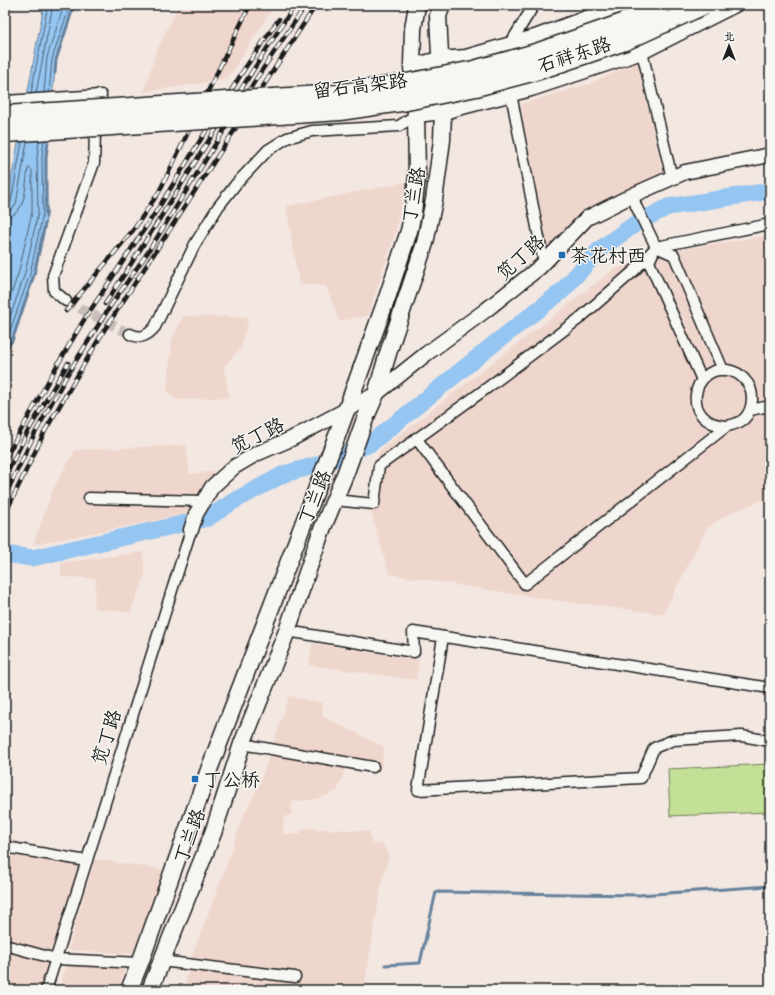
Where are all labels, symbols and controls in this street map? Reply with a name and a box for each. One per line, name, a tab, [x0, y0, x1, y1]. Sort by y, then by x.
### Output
north arrow	[709, 26, 749, 66]
text: 北	[724, 29, 735, 43]
street label: 石祥东路	[534, 32, 614, 78]
street label: 留石高架路	[312, 68, 409, 104]
street label: 丁兰路	[397, 165, 431, 225]
street label: 笕丁路	[491, 230, 550, 286]
place label: 茶花村西	[570, 244, 646, 268]
marker: 茶花村西	[557, 250, 567, 260]
street label: 笕丁路	[227, 412, 288, 460]
street label: 丁兰路	[293, 466, 337, 528]
street label: 笕丁路	[87, 707, 127, 768]
place label: 丁公桥	[203, 768, 260, 792]
marker: 丁公桥	[190, 774, 200, 784]
street label: 丁兰路	[169, 805, 211, 867]

